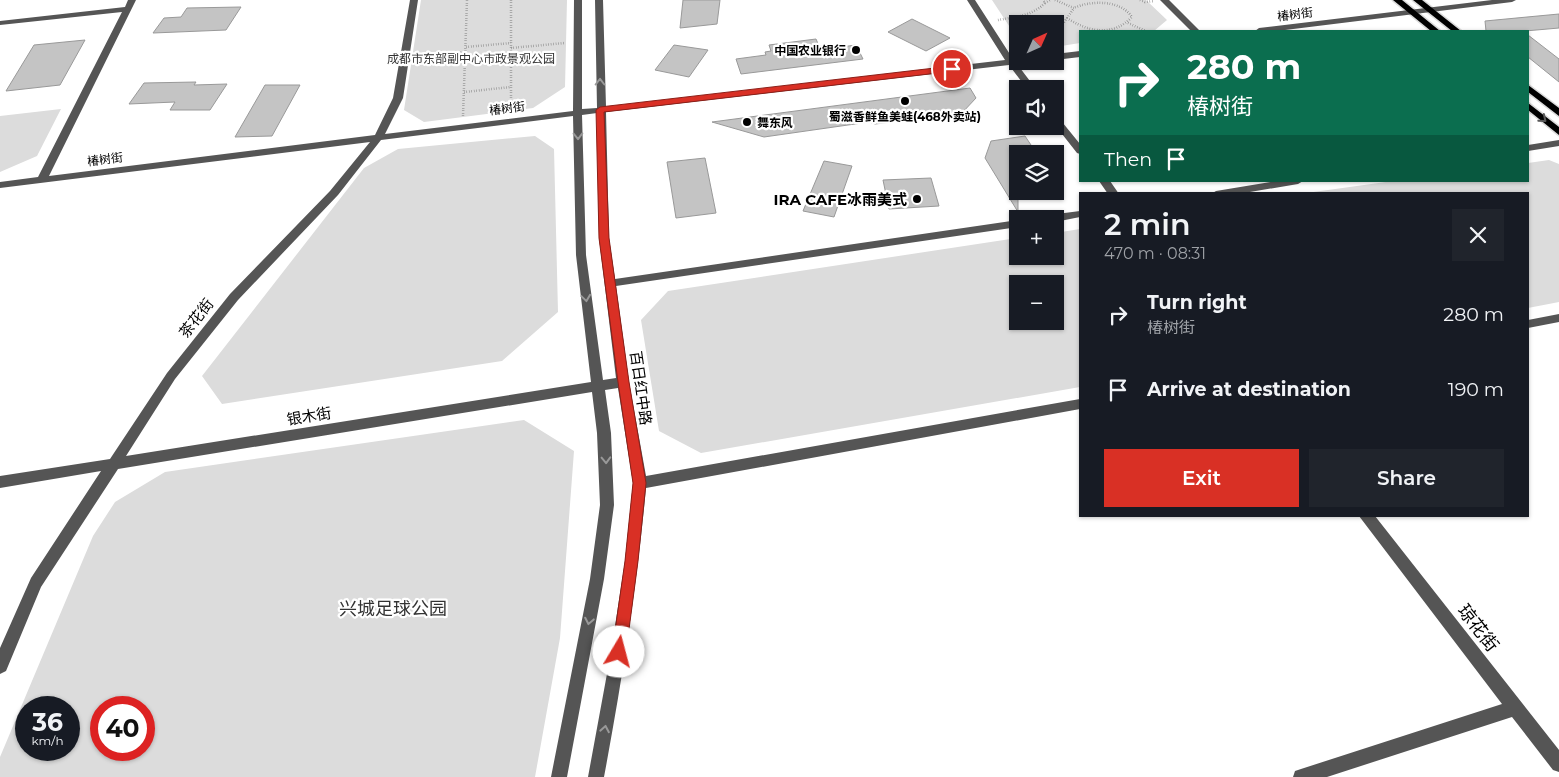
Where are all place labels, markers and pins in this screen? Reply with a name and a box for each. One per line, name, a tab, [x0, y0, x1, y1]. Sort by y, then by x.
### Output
place label: 中国农业银行	[774, 43, 846, 58]
marker: 中国农业银行	[850, 44, 862, 56]
pin	[931, 48, 973, 90]
marker: 蜀滋香鲜鱼美蛙(468外卖站)	[899, 95, 911, 107]
place label: 蜀滋香鲜鱼美蛙(468外卖站)	[829, 109, 981, 124]
place label: 舞东风	[757, 115, 793, 130]
marker: 舞东风	[741, 116, 753, 128]
place label: IRA CAFE冰雨美式	[774, 190, 907, 209]
marker: IRA CAFE冰雨美式	[911, 193, 923, 205]

